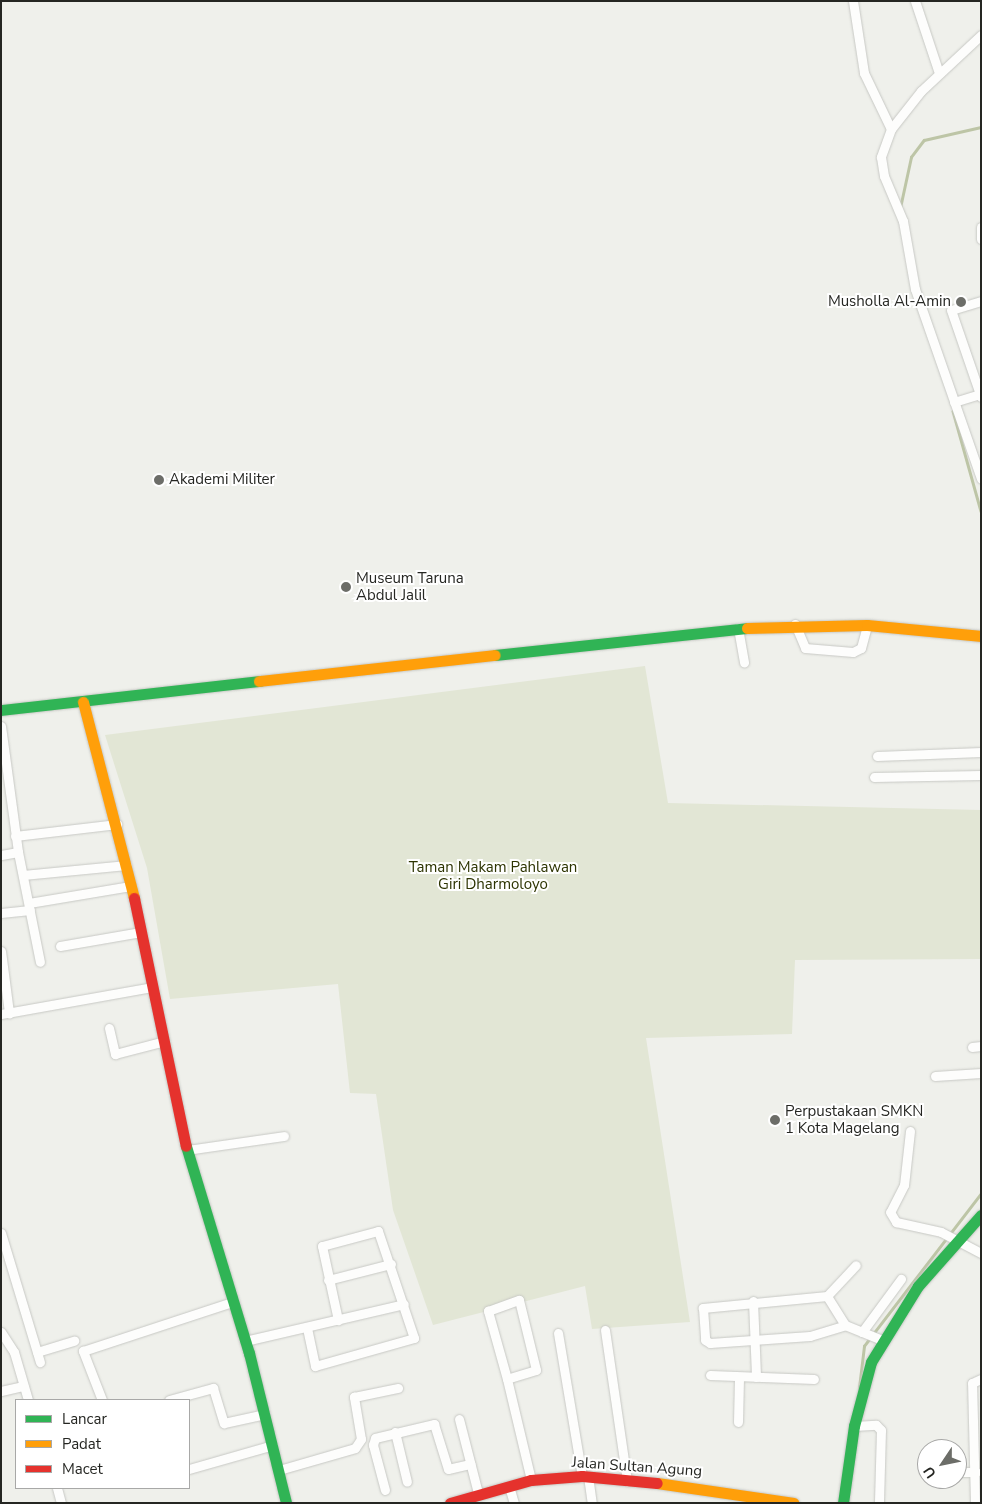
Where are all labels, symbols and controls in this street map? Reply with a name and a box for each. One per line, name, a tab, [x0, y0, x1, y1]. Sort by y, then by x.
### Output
place label: Musholla Al-Amin	[828, 293, 951, 311]
marker: Musholla Al-Amin	[955, 296, 967, 308]
place label: Akademi Militer	[169, 471, 275, 489]
marker: Akademi Militer	[153, 474, 165, 486]
place label: Museum Taruna Abdul Jalil	[356, 569, 464, 604]
marker: Museum Taruna Abdul Jalil	[340, 581, 352, 593]
park label: Taman Makam Pahlawan Giri Dharmoloyo	[409, 858, 577, 893]
place label: Perpustakaan SMKN 1 Kota Magelang	[785, 1102, 923, 1137]
marker: Perpustakaan SMKN 1 Kota Magelang	[769, 1114, 781, 1126]
legend	[15, 1399, 190, 1489]
text: Lancar	[62, 1409, 107, 1429]
text: Padat	[62, 1434, 101, 1454]
north arrow	[917, 1439, 967, 1489]
street label: Jalan Sultan Agung	[571, 1453, 703, 1481]
text: Macet	[62, 1459, 103, 1479]
text: U	[919, 1463, 941, 1482]

